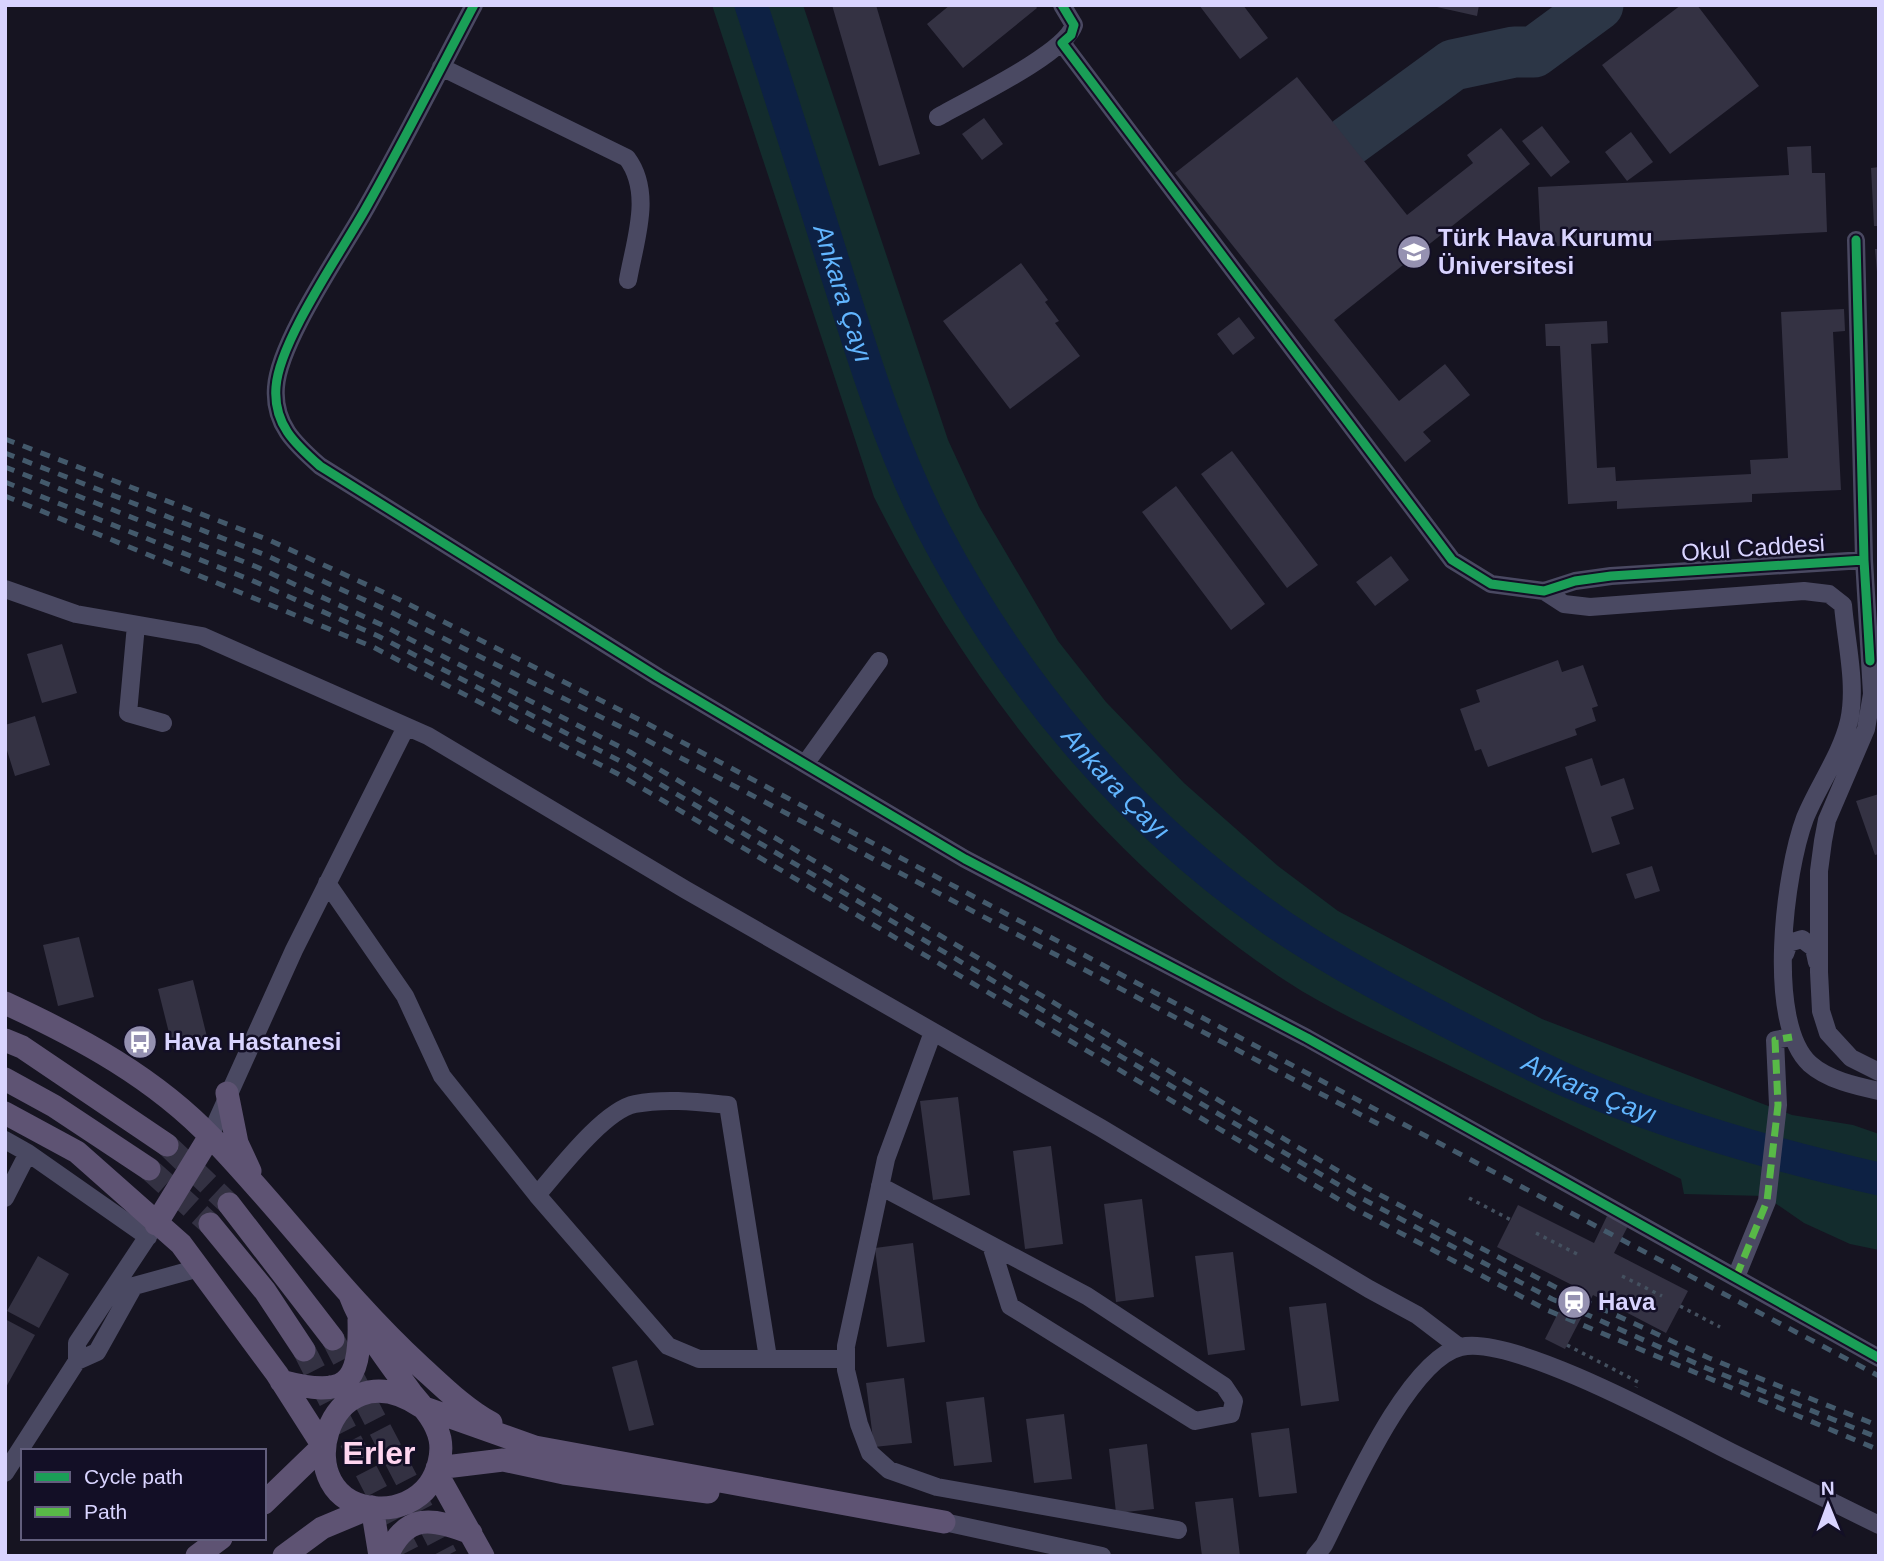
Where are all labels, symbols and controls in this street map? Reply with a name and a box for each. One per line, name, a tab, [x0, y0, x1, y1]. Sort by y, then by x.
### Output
water label: Ankara Çayı	[807, 219, 879, 367]
place label: Türk Hava Kurumu Üniversitesi	[1438, 224, 1653, 279]
school or university icon: Türk Hava Kurumu Üniversitesi	[1395, 233, 1433, 271]
street label: Okul Caddesi	[1680, 529, 1826, 566]
water label: Ankara Çayı	[1055, 720, 1176, 846]
bus stop icon: Hava Hastanesi	[121, 1023, 159, 1061]
place label: Hava Hastanesi	[164, 1028, 341, 1055]
water label: Ankara Çayı	[1516, 1046, 1661, 1130]
station icon: Hava	[1555, 1283, 1593, 1321]
place label: Hava	[1598, 1288, 1656, 1315]
district label: Erler	[343, 1435, 415, 1471]
legend	[21, 1449, 266, 1540]
text: Cycle path	[84, 1465, 183, 1488]
north arrow	[1793, 1470, 1863, 1540]
text: N	[1821, 1478, 1835, 1499]
text: Path	[84, 1500, 127, 1523]

